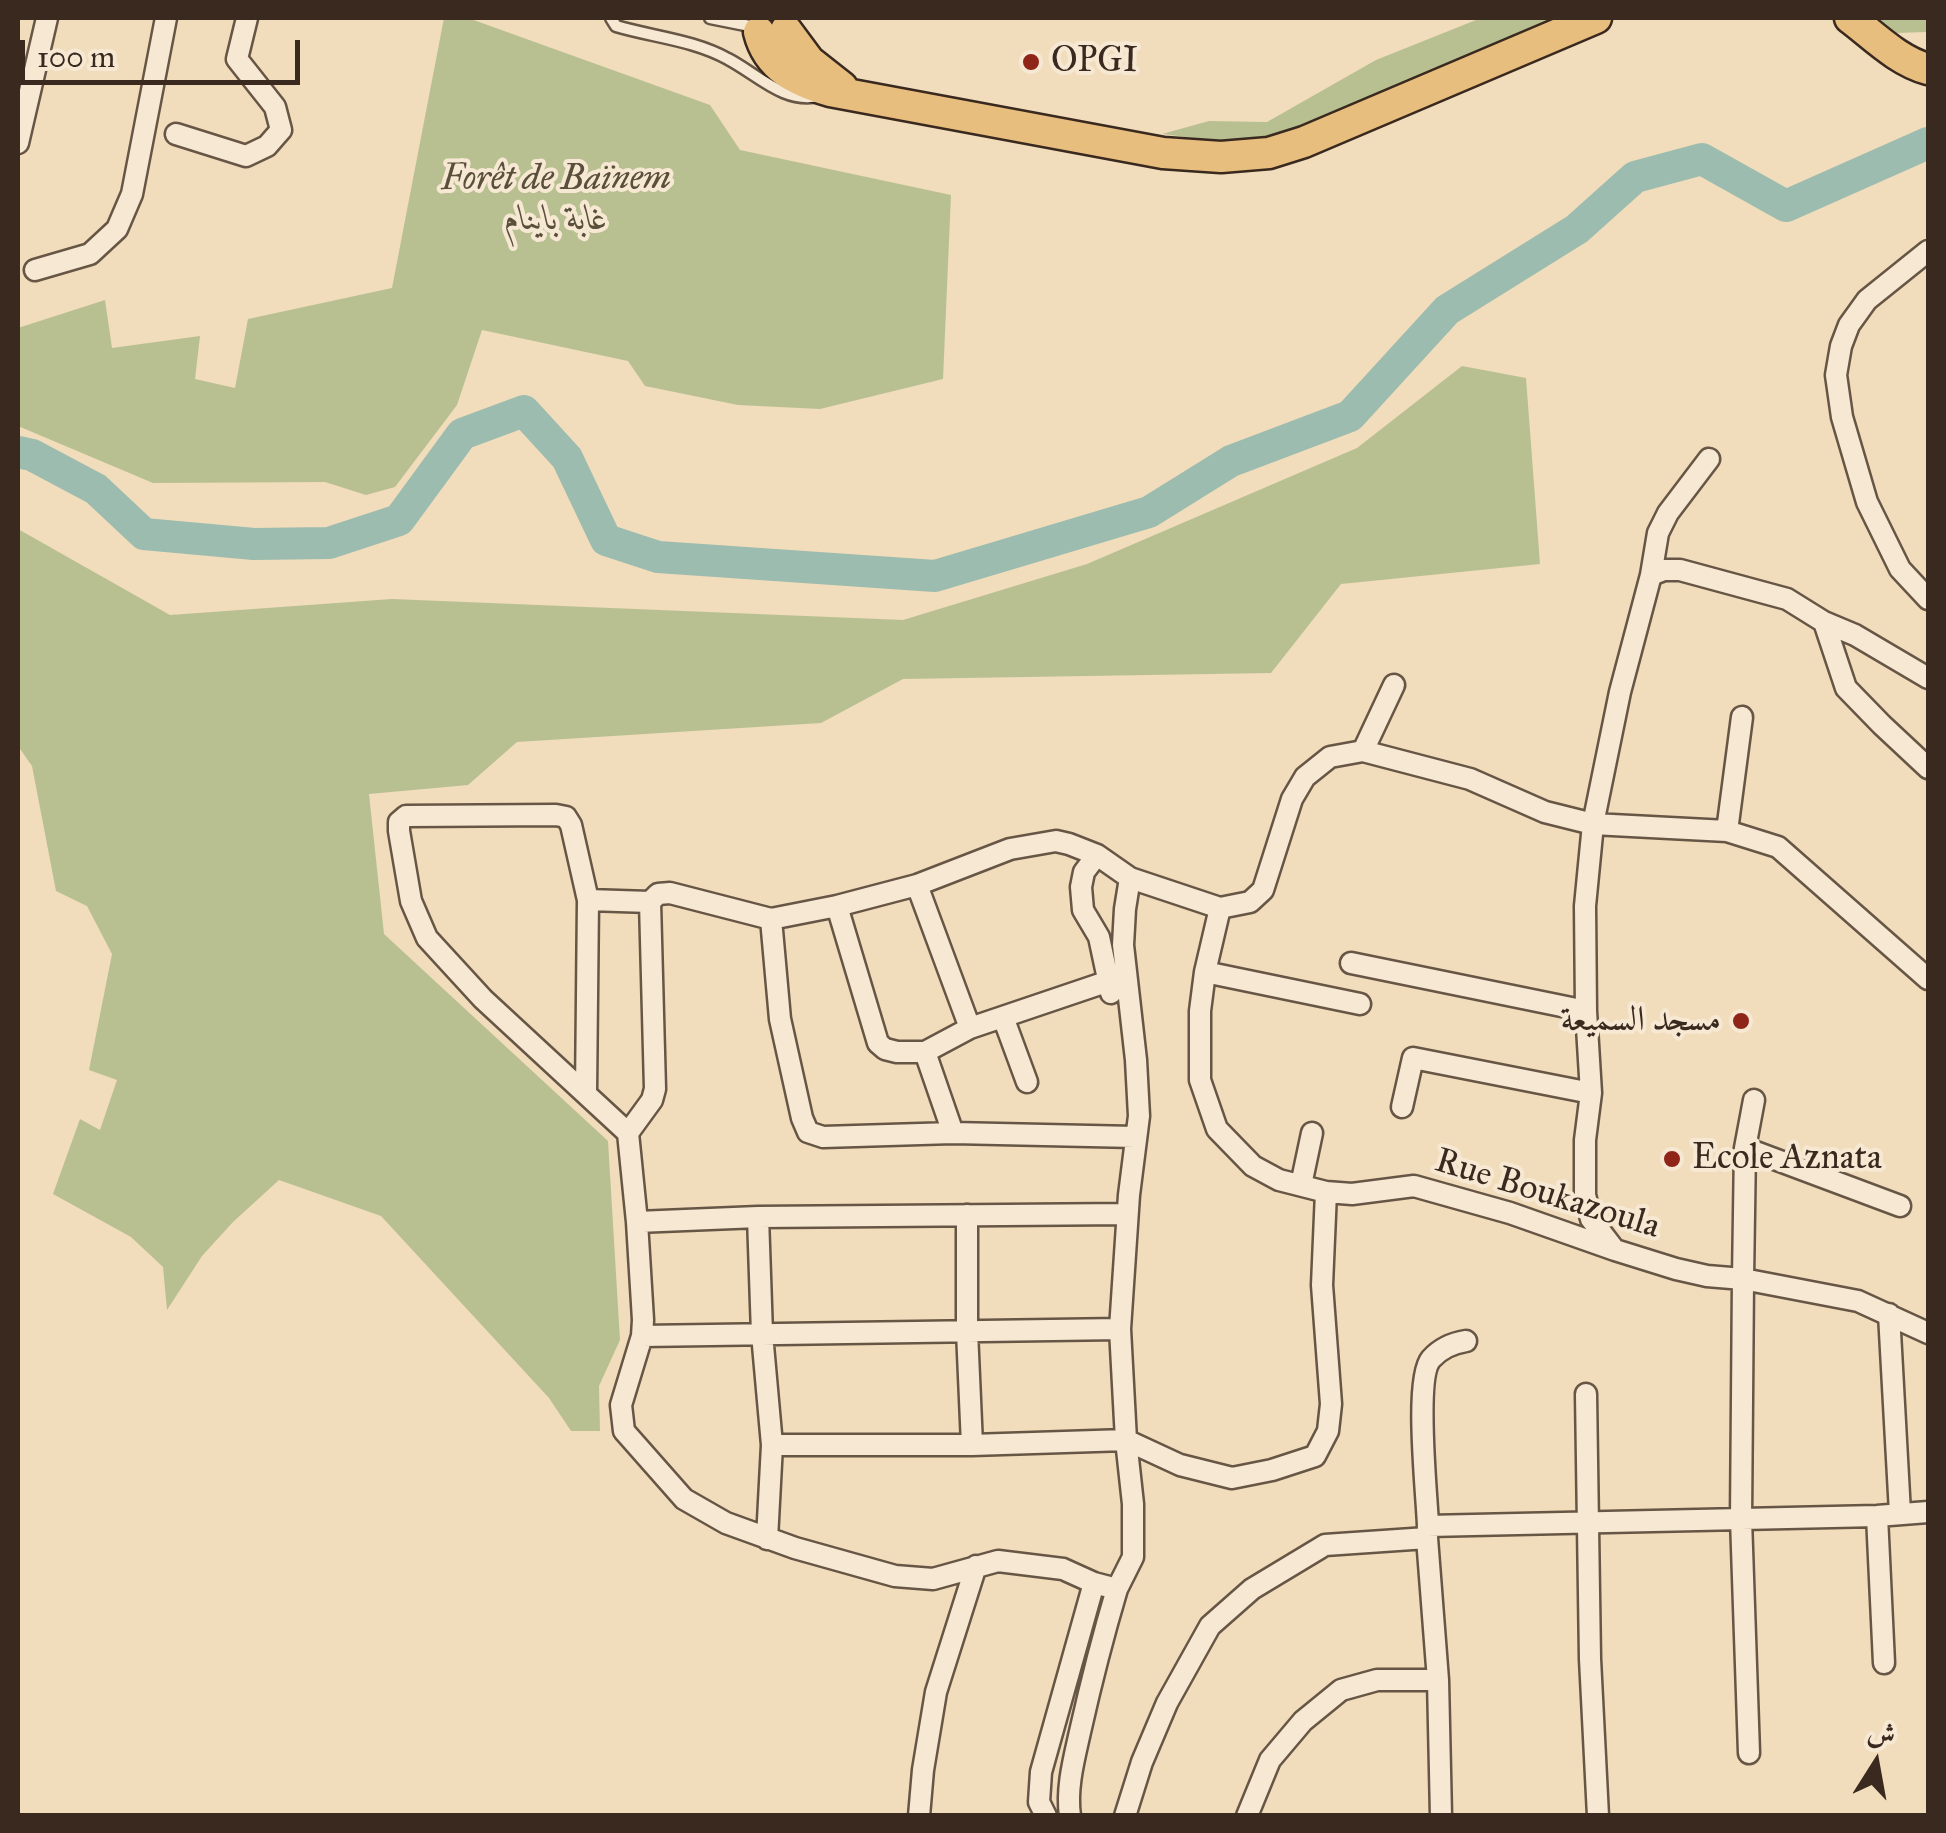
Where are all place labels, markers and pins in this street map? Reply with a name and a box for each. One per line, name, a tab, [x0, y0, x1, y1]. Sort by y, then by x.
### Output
place label: OPGI	[1051, 41, 1138, 83]
marker: OPGI	[1020, 51, 1042, 73]
place label: مسجد السميعة	[1560, 1000, 1721, 1042]
marker: مسجد السميعة	[1730, 1010, 1752, 1032]
place label: Ecole Aznata	[1692, 1138, 1882, 1180]
marker: Ecole Aznata	[1661, 1148, 1683, 1170]

